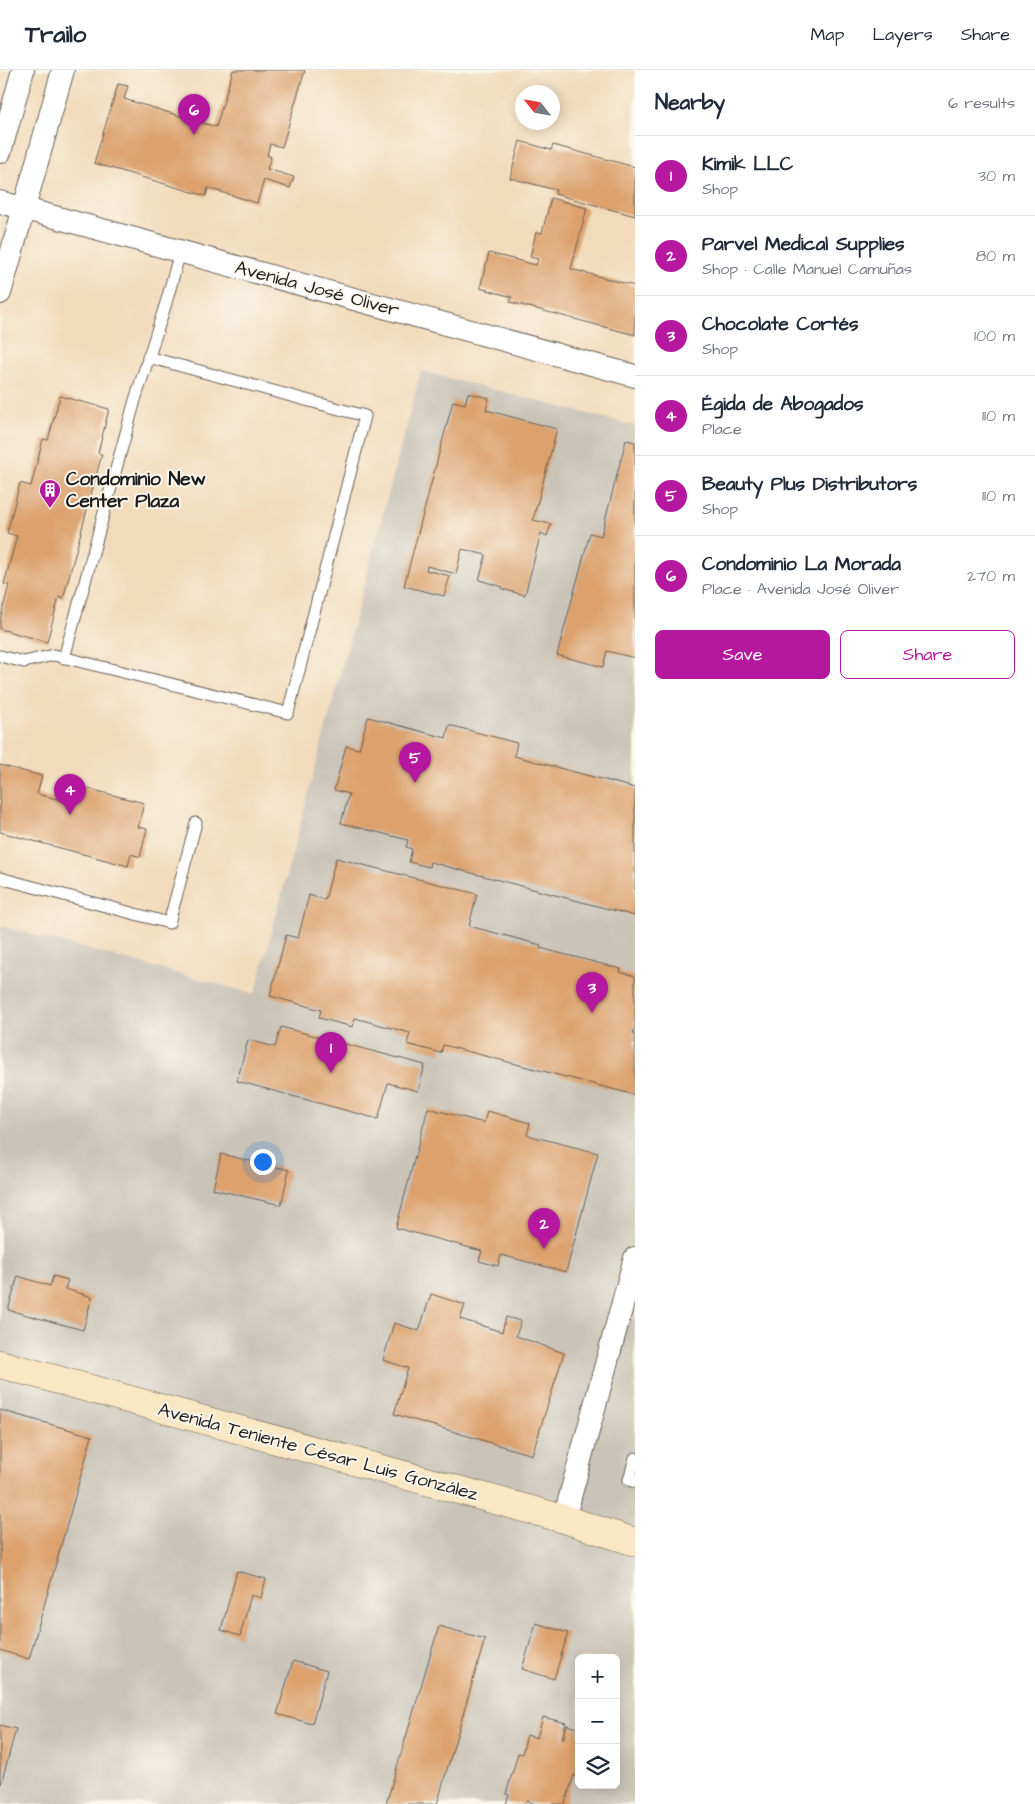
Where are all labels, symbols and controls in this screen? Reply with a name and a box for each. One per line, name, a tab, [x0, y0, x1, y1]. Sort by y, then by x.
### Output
text: Trailo	[25, 18, 86, 52]
text: Map	[810, 22, 844, 47]
text: Layers	[872, 22, 933, 47]
text: Share	[961, 22, 1010, 47]
north arrow	[515, 85, 560, 130]
text: Nearby	[655, 88, 725, 117]
text: 6 results	[948, 92, 1015, 114]
pin: 6	[178, 94, 210, 135]
text: Kimik LLC	[702, 151, 793, 178]
text: 1	[670, 165, 672, 187]
text: 30 m	[978, 165, 1015, 187]
text: Shop	[702, 178, 738, 200]
text: Parvel Medical Supplies	[702, 231, 905, 258]
text: 2	[666, 245, 676, 267]
text: 80 m	[976, 245, 1015, 267]
street label: Avenida José Oliver	[232, 254, 403, 324]
text: Shop · Calle Manuel Camuñas	[702, 258, 912, 280]
text: Chocolate Cortés	[702, 311, 859, 338]
text: 3	[667, 325, 675, 347]
text: 100 m	[974, 325, 1015, 347]
text: Shop	[702, 338, 738, 360]
text: Égida de Abogados	[702, 391, 864, 418]
text: 4	[666, 405, 676, 427]
text: 110 m	[982, 405, 1015, 427]
text: Place	[702, 418, 742, 440]
place label: Condominio New Center Plaza	[66, 466, 206, 515]
text: Beauty Plus Distributors	[702, 471, 917, 498]
building icon: Condominio New Center Plaza	[38, 478, 62, 509]
text: 5	[665, 485, 677, 507]
text: 110 m	[982, 485, 1015, 507]
text: Shop	[702, 498, 738, 520]
text: Condominio La Morada	[702, 551, 901, 578]
text: 6	[666, 565, 676, 587]
text: 270 m	[967, 565, 1015, 587]
text: Place · Avenida José Oliver	[702, 578, 899, 600]
button: Save	[655, 630, 830, 679]
button: Share	[840, 630, 1015, 679]
pin: 5	[399, 742, 431, 783]
pin: 4	[54, 774, 86, 815]
pin: 3	[576, 972, 608, 1013]
pin: 1	[315, 1032, 347, 1073]
your location	[250, 1149, 276, 1175]
pin: 2	[528, 1208, 560, 1249]
street label: Avenida Teniente César Luis González	[155, 1396, 482, 1508]
map controls	[575, 1654, 620, 1789]
button: +	[575, 1654, 620, 1699]
button: −	[575, 1699, 620, 1744]
button: layers	[575, 1744, 620, 1789]

